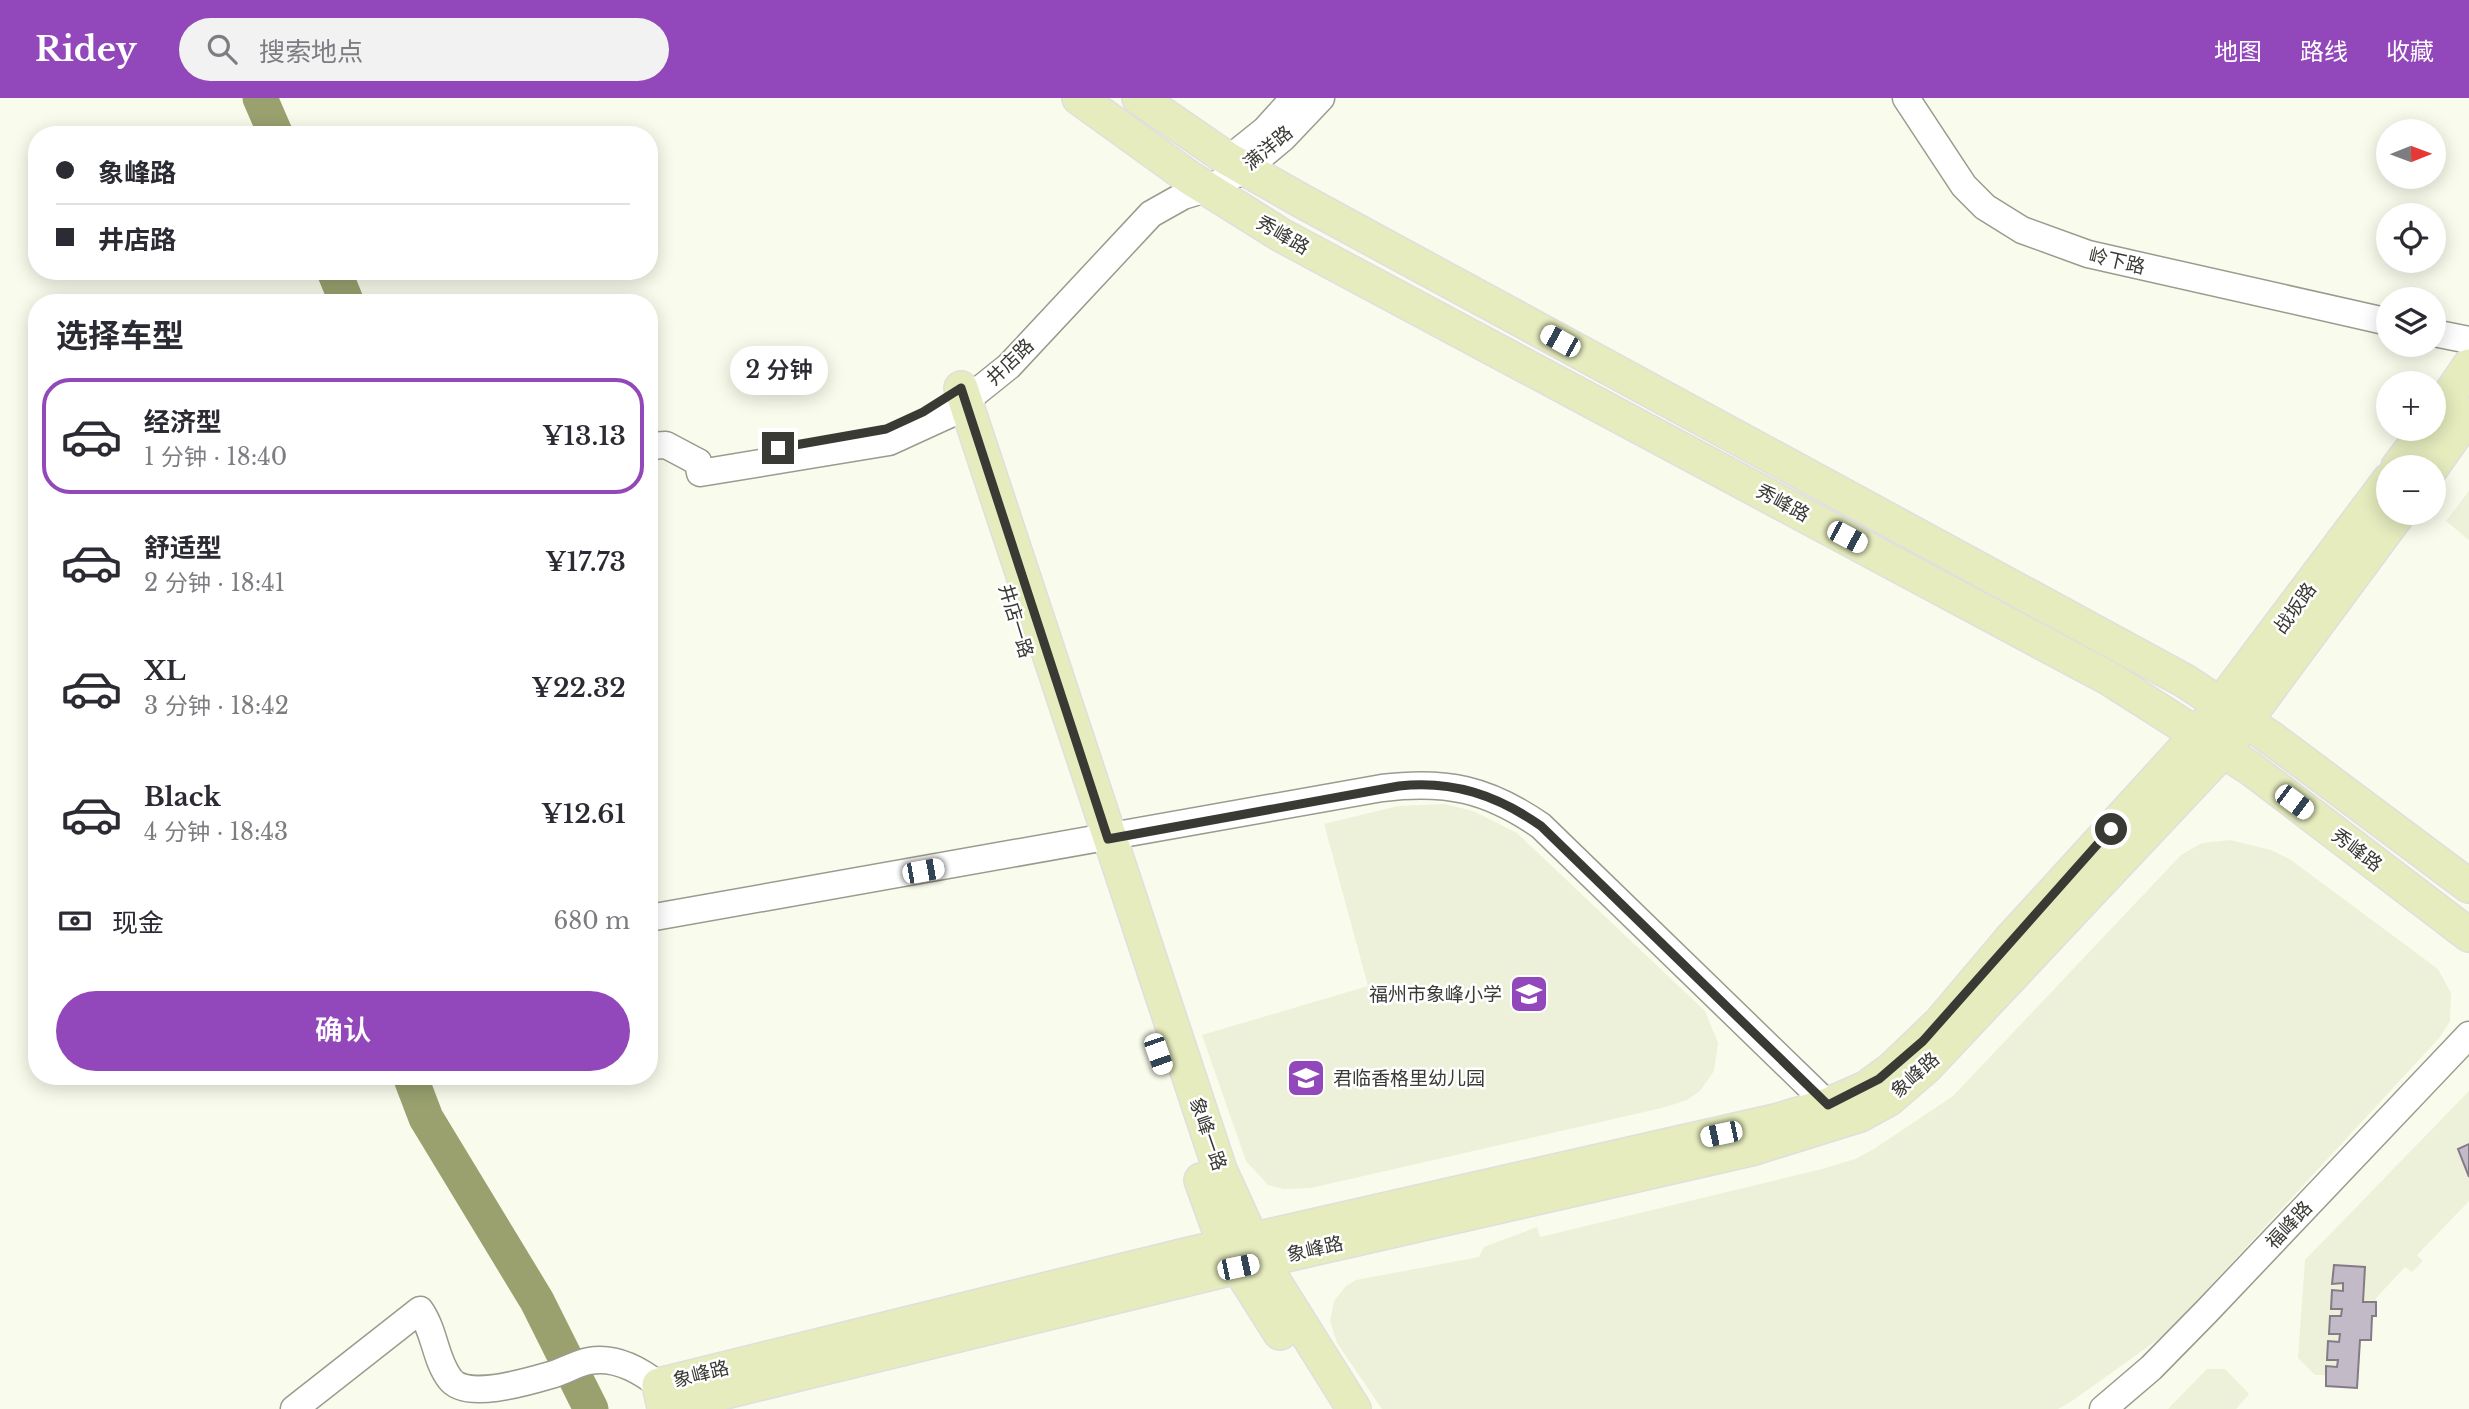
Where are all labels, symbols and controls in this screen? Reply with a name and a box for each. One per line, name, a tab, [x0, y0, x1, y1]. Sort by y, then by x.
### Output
search box	[179, 18, 669, 81]
text: Ridey	[35, 29, 137, 70]
icon: search	[203, 30, 241, 68]
text: 搜索地点	[259, 36, 363, 68]
text: 地图	[2214, 37, 2262, 66]
text: 路线	[2300, 37, 2348, 66]
text: 收藏	[2386, 37, 2434, 66]
north arrow	[2376, 119, 2446, 189]
map controls	[2376, 119, 2446, 525]
street label: 满洋路	[1239, 121, 1297, 175]
text: 象峰路	[98, 157, 176, 189]
button: locate	[2376, 203, 2446, 273]
street label: 秀峰路	[1253, 211, 1313, 259]
text: 井店路	[98, 224, 176, 256]
street label: 岭下路	[2087, 243, 2147, 279]
button: layers	[2376, 287, 2446, 357]
text: 选择车型	[56, 316, 184, 356]
car	[1537, 322, 1584, 360]
street label: 井店路	[982, 334, 1038, 390]
callout: 2 分钟	[729, 346, 827, 396]
text: 2 分钟	[746, 356, 813, 384]
button: +	[2376, 371, 2446, 441]
icon: car	[60, 405, 123, 468]
text: 经济型	[144, 406, 222, 438]
text: ¥13.13	[542, 420, 626, 452]
route end	[762, 432, 794, 464]
text: 1 分钟 · 18:40	[144, 443, 287, 471]
button: −	[2376, 455, 2446, 525]
street label: 秀峰路	[1752, 479, 1814, 527]
car	[1824, 518, 1871, 556]
icon: car	[60, 531, 123, 594]
text: 舒适型	[144, 532, 222, 564]
text: ¥17.73	[545, 546, 626, 578]
text: 2 分钟 · 18:41	[144, 569, 285, 597]
street label: 战坂路	[2269, 578, 2321, 638]
street label: 井店一路	[994, 581, 1038, 661]
text: XL	[144, 655, 186, 687]
icon: car	[60, 657, 123, 720]
text: ¥22.32	[531, 672, 626, 704]
text: 3 分钟 · 18:42	[144, 692, 289, 720]
text: Black	[144, 781, 221, 813]
car	[2271, 781, 2318, 823]
icon: car	[60, 783, 123, 846]
text: ¥12.61	[541, 798, 626, 830]
route start	[2095, 813, 2127, 845]
text: 4 分钟 · 18:43	[144, 818, 288, 846]
street label: 秀峰路	[2327, 824, 2387, 876]
car	[901, 857, 946, 885]
icon: cash	[56, 902, 94, 940]
text: 现金	[112, 907, 164, 939]
text: 680 m	[554, 907, 630, 935]
school or university icon: 福州市象峰小学	[1508, 973, 1550, 1015]
place label: 福州市象峰小学	[1369, 983, 1502, 1006]
button: 确认	[56, 991, 630, 1071]
car	[1142, 1031, 1175, 1077]
street label: 象峰路	[1886, 1047, 1944, 1103]
school or university icon: 君临香格里幼儿园	[1285, 1057, 1327, 1099]
place label: 君临香格里幼儿园	[1333, 1067, 1485, 1090]
street label: 象峰一路	[1185, 1094, 1231, 1174]
car	[1699, 1119, 1744, 1149]
street label: 福峰路	[2261, 1196, 2317, 1254]
street label: 象峰路	[1285, 1231, 1345, 1267]
car	[1216, 1252, 1261, 1282]
street label: 象峰路	[671, 1356, 731, 1392]

